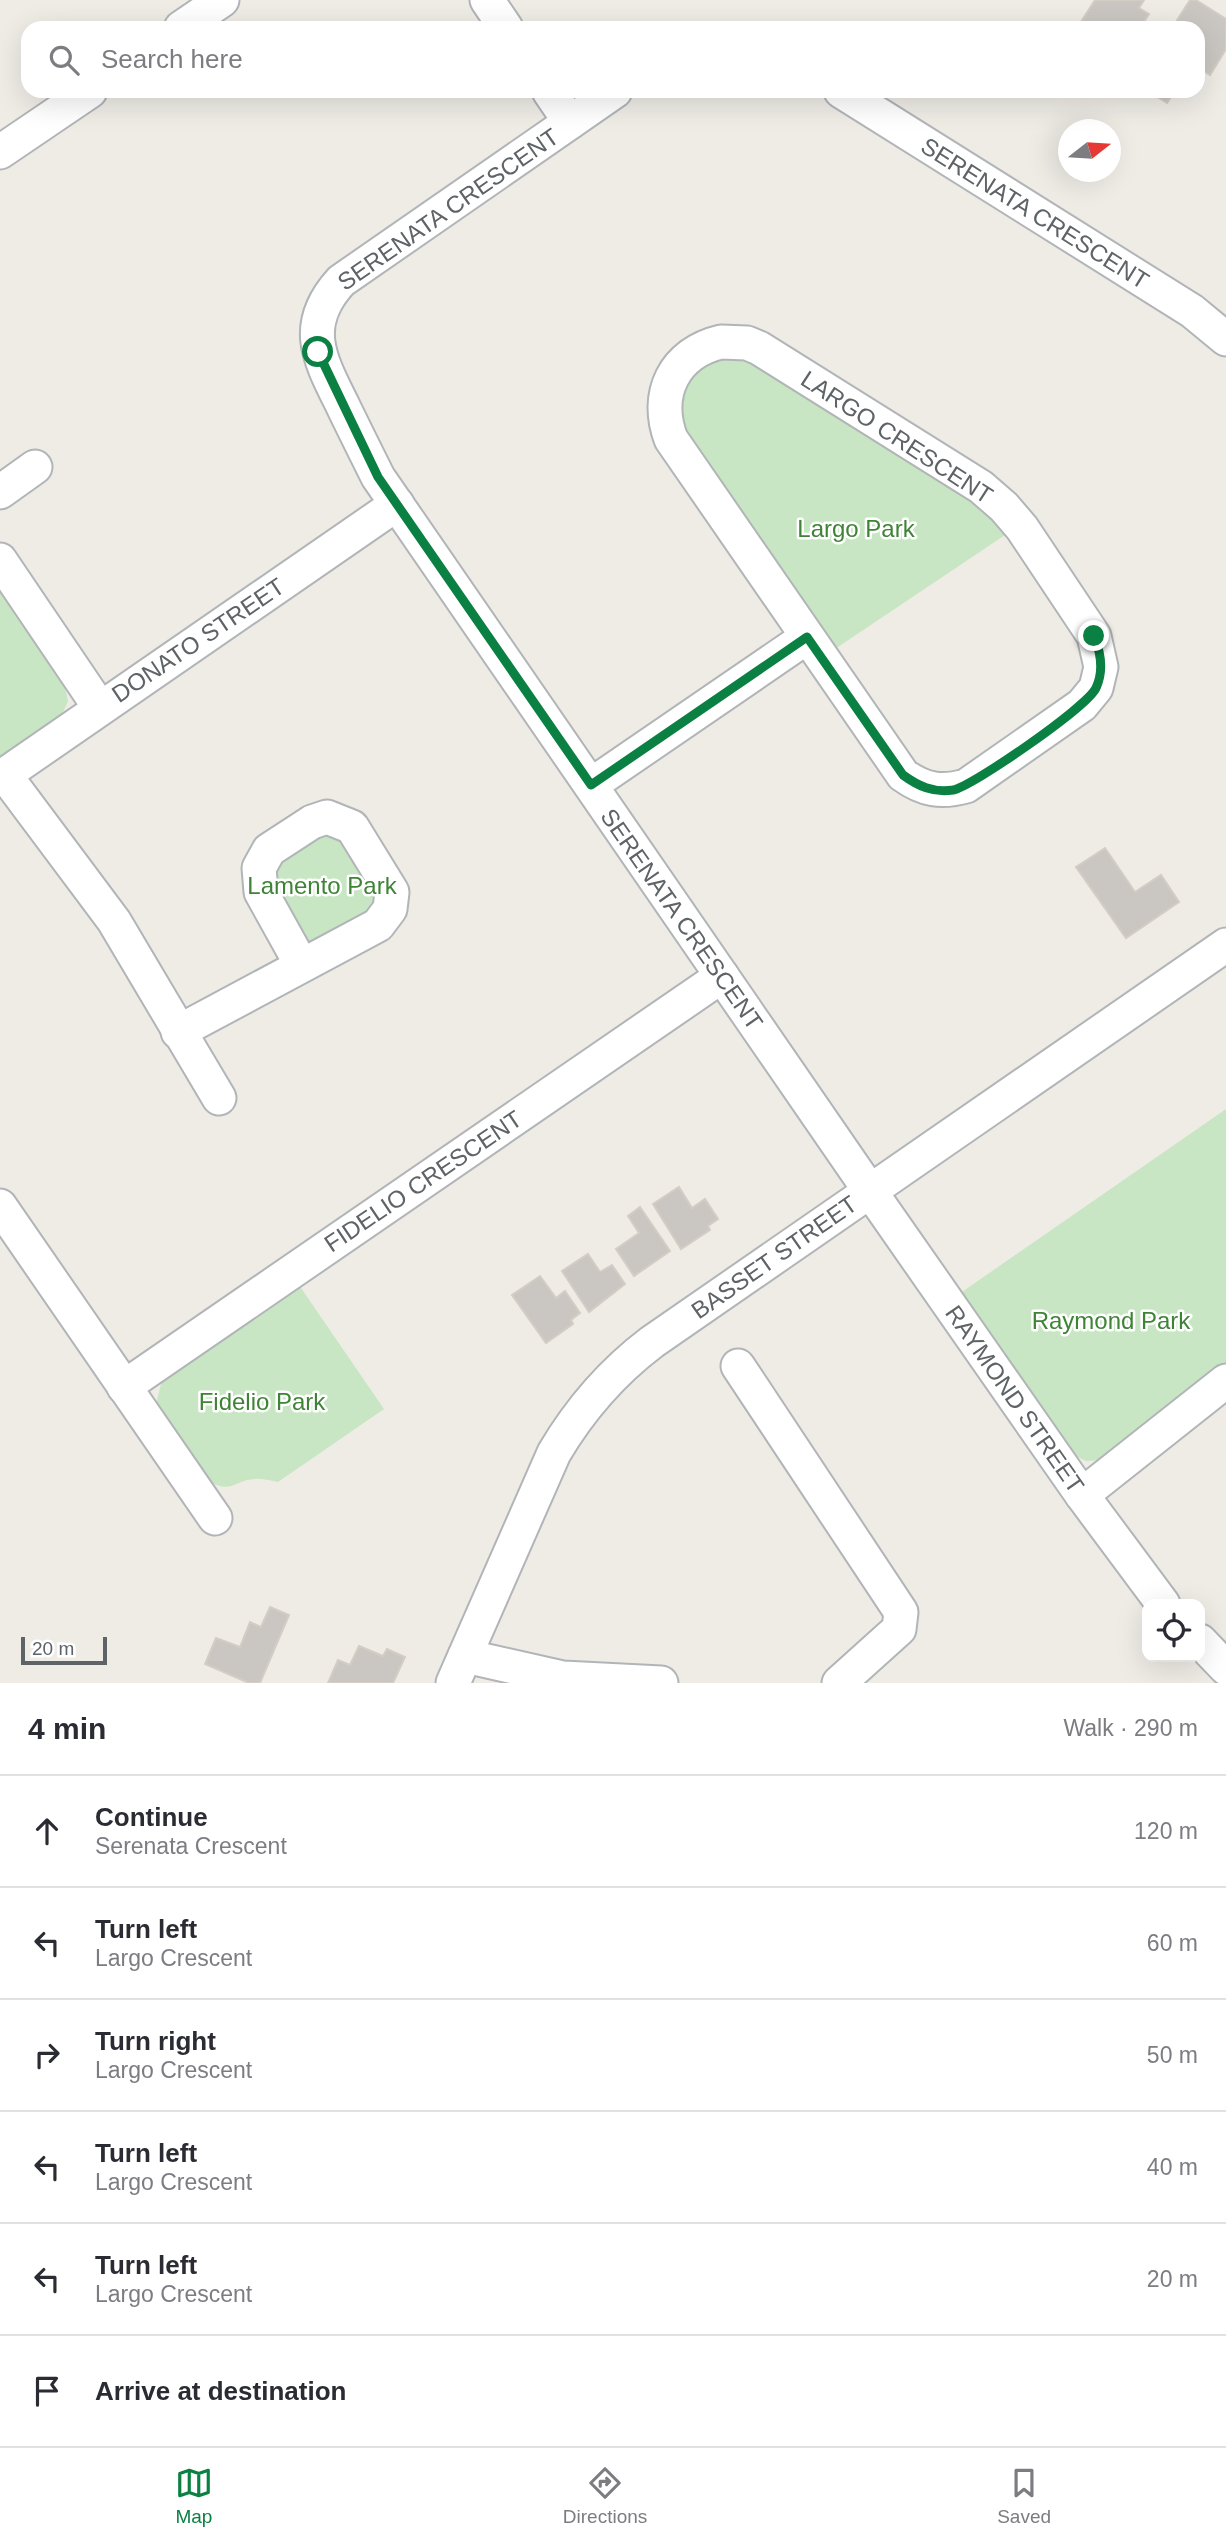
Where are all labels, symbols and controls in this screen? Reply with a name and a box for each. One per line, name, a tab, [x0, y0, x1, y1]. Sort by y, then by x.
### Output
search box	[21, 21, 1205, 98]
icon: search	[45, 41, 83, 79]
text: Search here	[101, 44, 243, 74]
north arrow	[1058, 119, 1121, 182]
street label: SERENATA CRESCENT	[332, 122, 564, 296]
street label: SERENATA CRESCENT	[916, 132, 1154, 294]
route start	[302, 336, 333, 367]
street label: LARGO CRESCENT	[796, 365, 998, 509]
park label: Largo Park	[797, 515, 916, 542]
street label: DONATO STREET	[107, 572, 289, 708]
route end	[1078, 620, 1109, 651]
street label: SERENATA CRESCENT	[595, 803, 769, 1035]
park label: Lamento Park	[247, 872, 398, 899]
street label: FIDELIO CRESCENT	[319, 1105, 527, 1257]
street label: BASSET STREET	[686, 1190, 862, 1324]
street label: RAYMOND STREET	[940, 1300, 1090, 1498]
park label: Raymond Park	[1032, 1307, 1191, 1334]
park label: Fidelio Park	[199, 1388, 326, 1415]
map controls	[1142, 1599, 1205, 1662]
button: locate	[1142, 1599, 1205, 1662]
scale bar	[21, 1634, 107, 1666]
text: 20 m	[32, 1638, 74, 1659]
text: 4 min	[28, 1712, 106, 1745]
text: Walk · 290 m	[1063, 1715, 1198, 1741]
text: Continue	[95, 1802, 208, 1832]
icon: ahead	[28, 1812, 66, 1850]
text: 120 m	[1134, 1818, 1198, 1844]
text: Serenata Crescent	[95, 1833, 287, 1859]
text: Turn left	[95, 1914, 197, 1944]
icon: left	[28, 1924, 66, 1962]
text: 60 m	[1147, 1930, 1198, 1956]
text: Largo Crescent	[95, 1945, 252, 1971]
text: Turn right	[95, 2026, 216, 2056]
icon: right	[28, 2036, 66, 2074]
text: 50 m	[1147, 2042, 1198, 2068]
text: Largo Crescent	[95, 2057, 252, 2083]
text: Turn left	[95, 2138, 197, 2168]
icon: left	[28, 2148, 66, 2186]
text: 40 m	[1147, 2154, 1198, 2180]
text: Largo Crescent	[95, 2169, 252, 2195]
text: Turn left	[95, 2250, 197, 2280]
icon: left	[28, 2260, 66, 2298]
text: 20 m	[1147, 2266, 1198, 2292]
text: Largo Crescent	[95, 2281, 252, 2307]
icon: arrive	[28, 2372, 66, 2410]
text: Arrive at destination	[95, 2376, 346, 2406]
tab: Map	[175, 2464, 213, 2528]
tab: Directions	[563, 2464, 647, 2528]
tab: Saved	[997, 2464, 1051, 2528]

